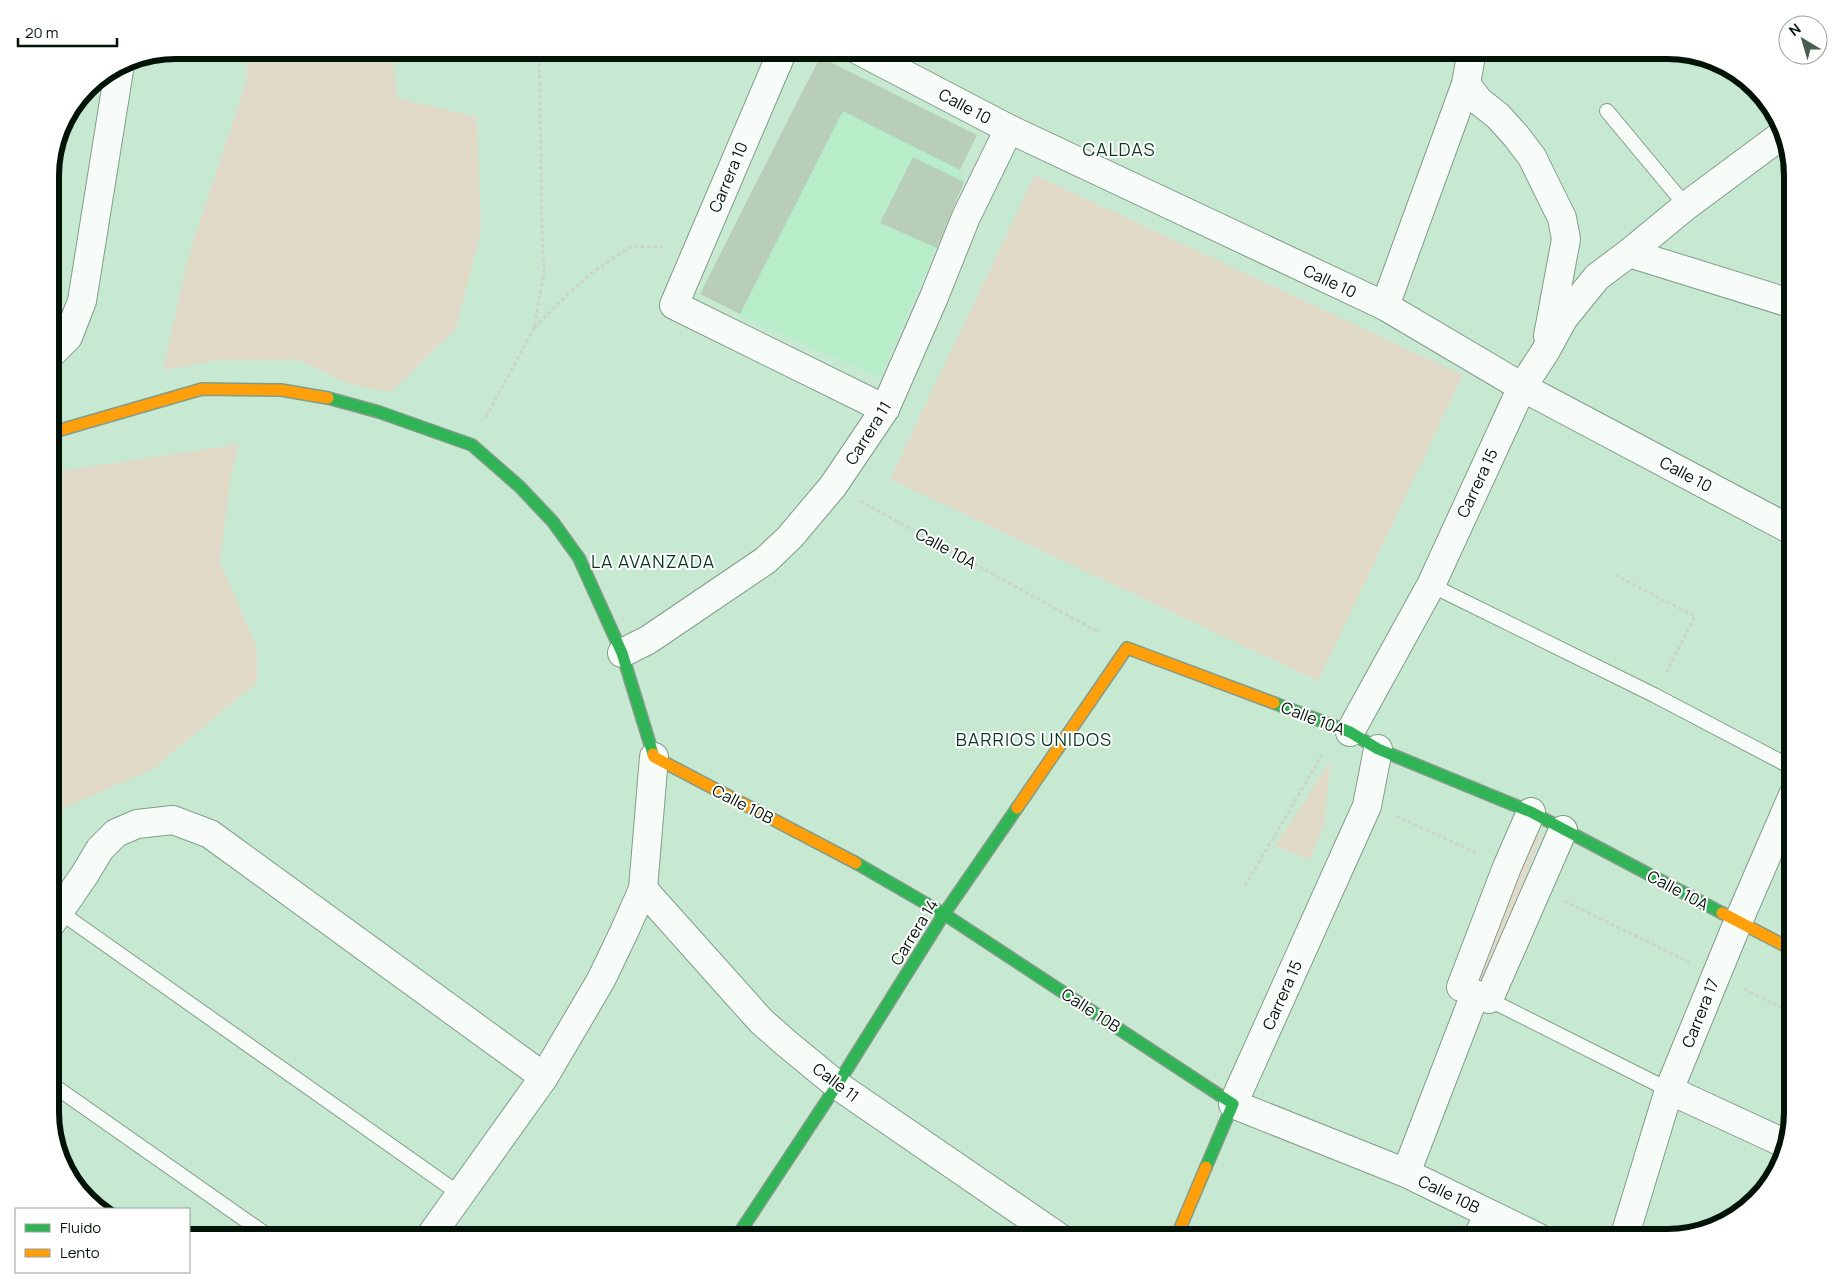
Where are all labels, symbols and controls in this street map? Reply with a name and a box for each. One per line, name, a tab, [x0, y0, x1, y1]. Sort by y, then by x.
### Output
scale bar	[18, 15, 116, 47]
north arrow	[1778, 15, 1828, 65]
text: N	[1785, 19, 1805, 40]
text: 20 m	[25, 22, 58, 43]
street label: Calle 10	[935, 83, 995, 129]
district label: CALDAS	[1083, 137, 1155, 161]
street label: Carrera 10	[703, 138, 753, 216]
street label: Calle 10	[1300, 259, 1360, 303]
street label: Carrera 11	[840, 397, 896, 469]
street label: Carrera 15	[1451, 445, 1503, 521]
street label: Calle 10	[1656, 451, 1716, 497]
street label: Calle 10A	[912, 522, 980, 574]
district label: LA AVANZADA	[591, 549, 715, 573]
street label: Calle 10A	[1278, 696, 1348, 740]
district label: BARRIOS UNIDOS	[956, 727, 1112, 751]
street label: Calle 10B	[709, 779, 778, 829]
street label: Calle 10A	[1643, 865, 1713, 915]
street label: Carrera 14	[885, 895, 943, 969]
street label: Carrera 15	[1257, 957, 1307, 1033]
street label: Carrera 17	[1676, 975, 1724, 1051]
street label: Calle 10B	[1057, 983, 1125, 1037]
street label: Calle 11	[808, 1057, 864, 1107]
street label: Calle 10B	[1414, 1170, 1484, 1218]
legend	[15, 1208, 190, 1273]
text: Fluido	[60, 1217, 101, 1238]
text: Lento	[60, 1242, 100, 1263]

